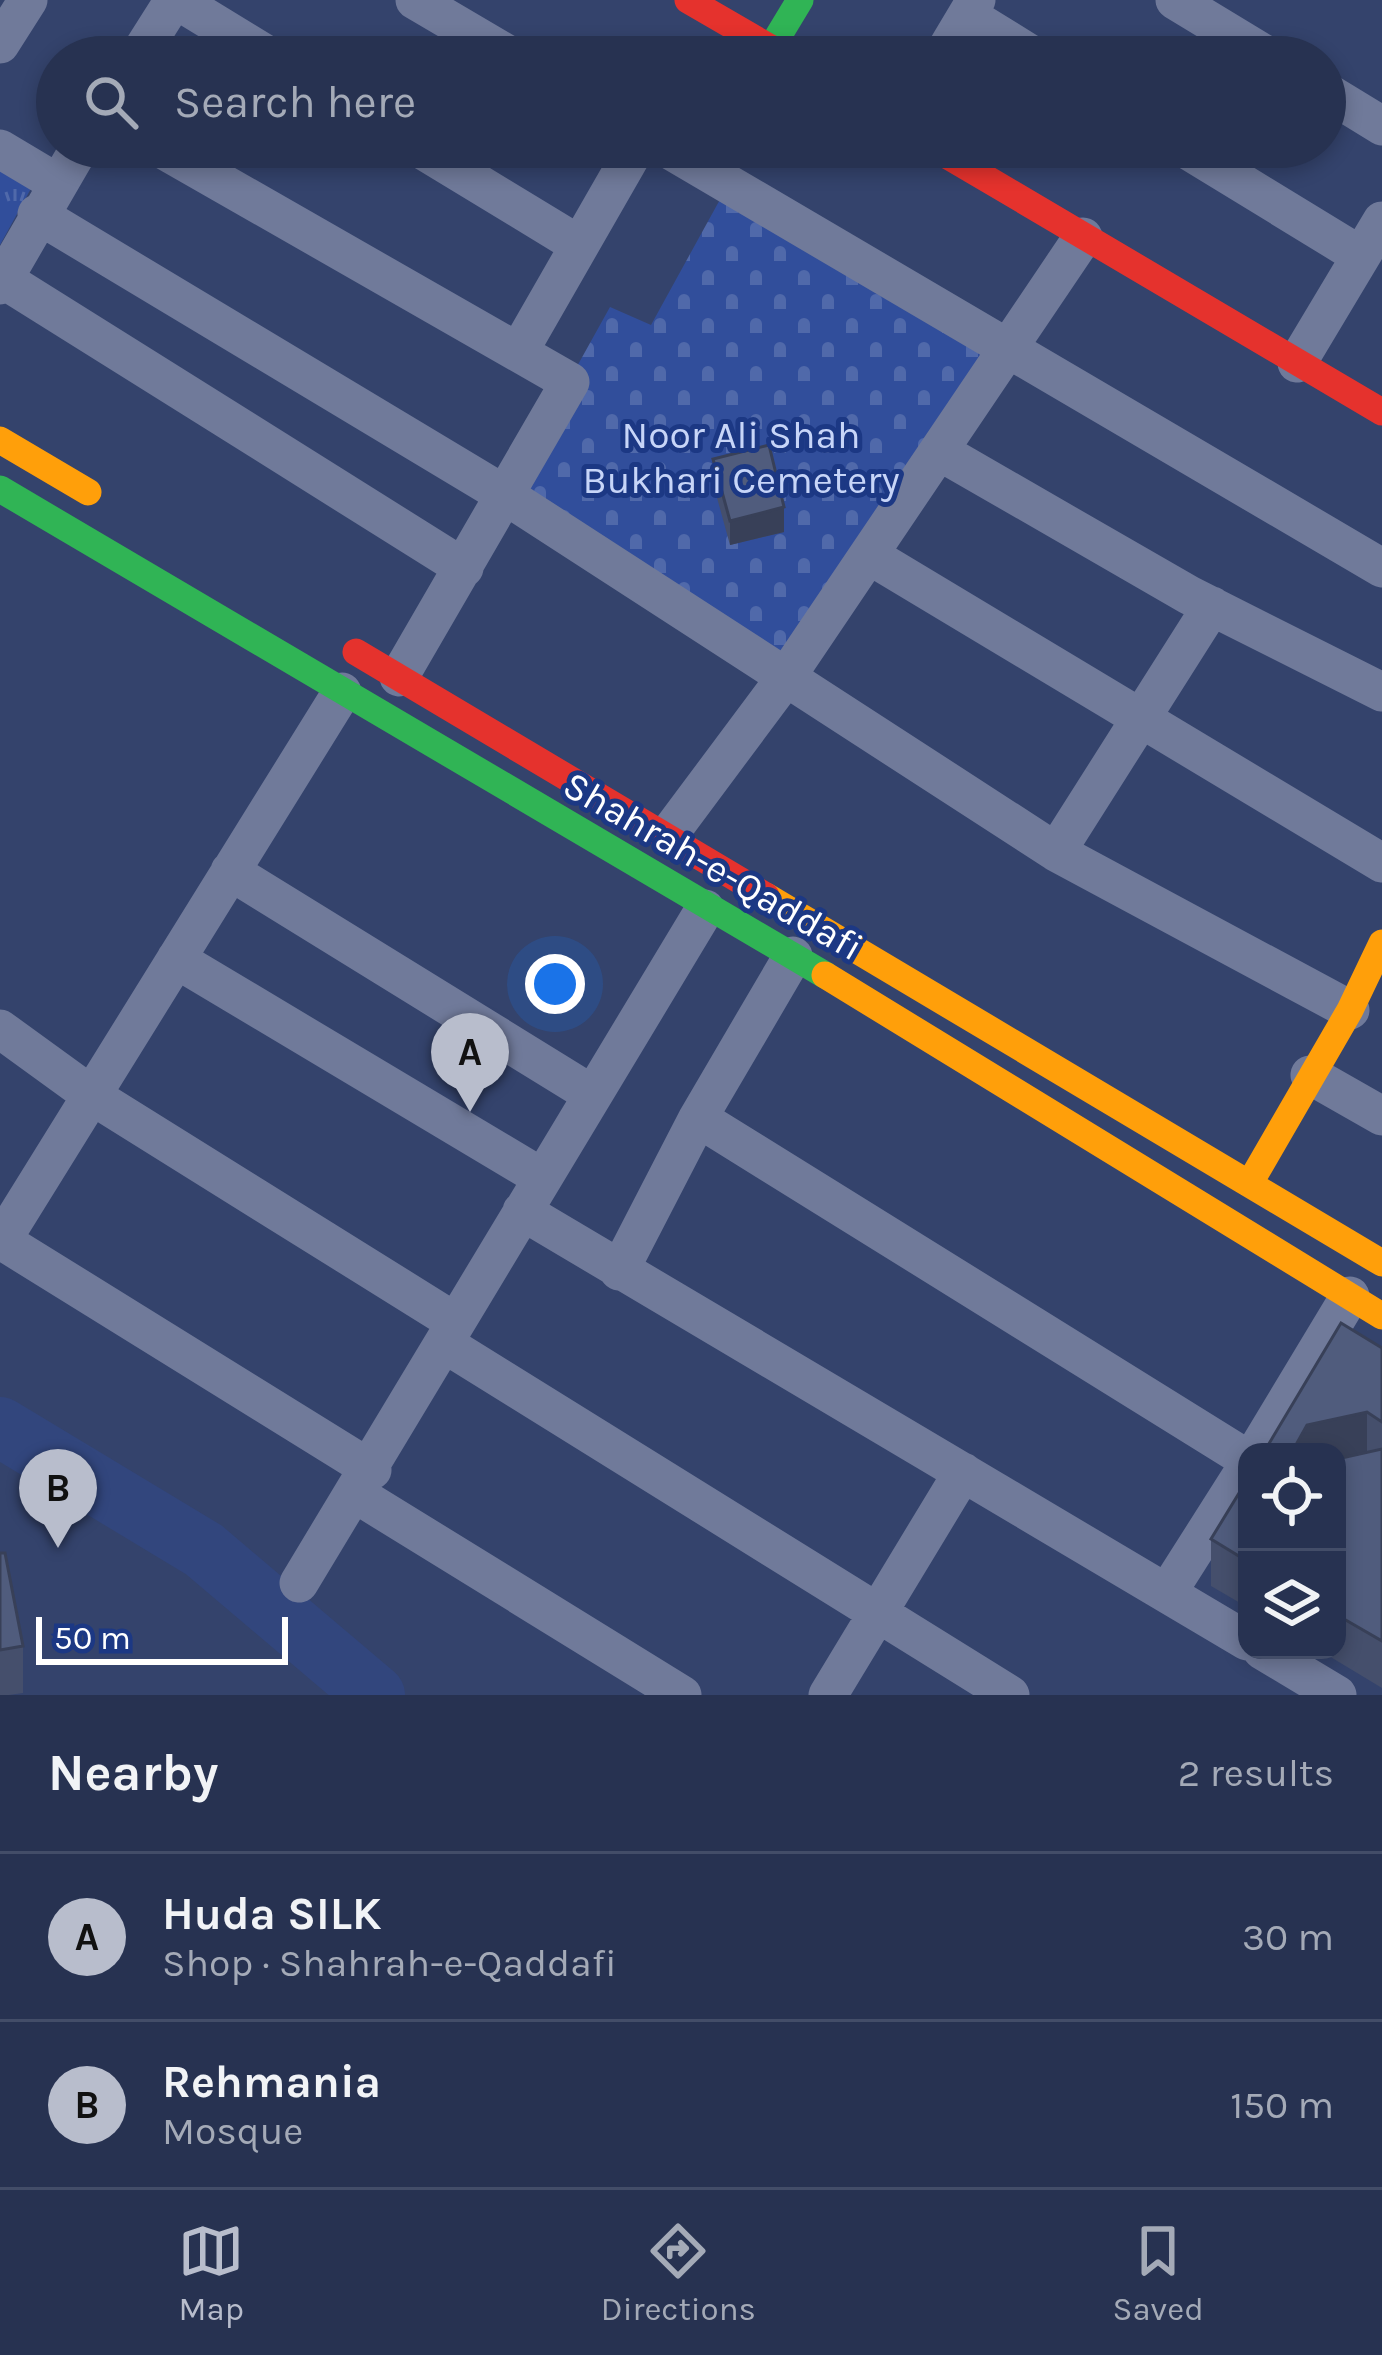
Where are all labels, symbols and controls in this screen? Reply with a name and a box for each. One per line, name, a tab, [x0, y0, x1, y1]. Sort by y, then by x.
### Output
search box	[36, 36, 1346, 168]
icon: search	[78, 69, 144, 135]
text: Search here	[174, 76, 416, 128]
park label: Noor Ali Shah Bukhari Cemetery	[582, 412, 900, 503]
street label: Shahrah-e-Qaddafi	[555, 762, 871, 970]
your location	[525, 954, 585, 1014]
pin: A	[431, 1013, 509, 1112]
map controls	[1238, 1443, 1346, 1659]
button: locate	[1238, 1443, 1346, 1551]
pin: B	[19, 1449, 97, 1548]
button: layers	[1238, 1551, 1346, 1659]
scale bar	[36, 1611, 288, 1664]
text: 50 m	[54, 1619, 131, 1657]
text: Nearby	[48, 1743, 218, 1803]
text: 2 results	[1178, 1750, 1334, 1796]
text: Huda SILK	[162, 1888, 381, 1940]
text: A	[75, 1914, 99, 1960]
text: 30 m	[1242, 1914, 1334, 1960]
text: Shop · Shahrah-e-Qaddafi	[162, 1940, 617, 1986]
text: Rehmania	[162, 2056, 381, 2108]
text: B	[74, 2082, 100, 2128]
text: 150 m	[1230, 2082, 1334, 2128]
text: Mosque	[162, 2108, 303, 2154]
tab: Map	[178, 2218, 244, 2328]
tab: Directions	[601, 2218, 756, 2328]
tab: Saved	[1113, 2218, 1204, 2328]

